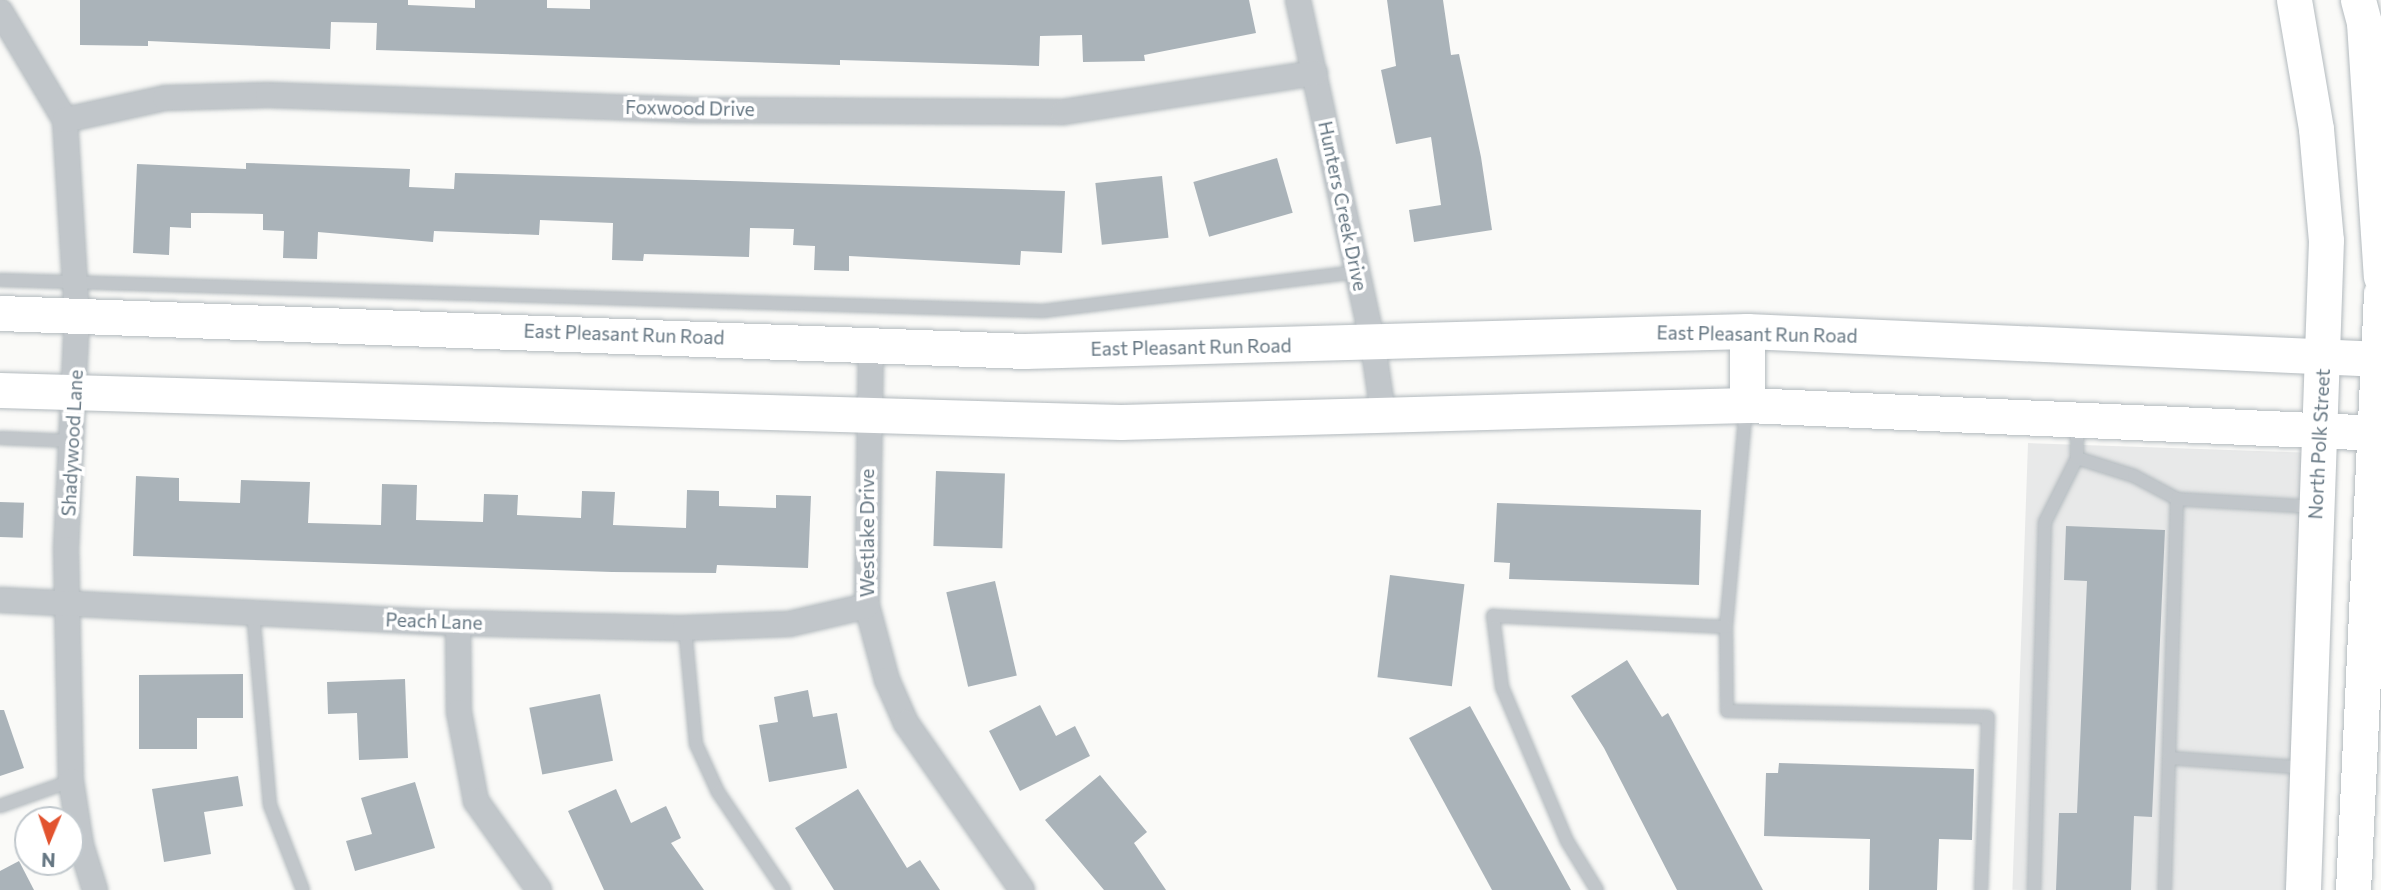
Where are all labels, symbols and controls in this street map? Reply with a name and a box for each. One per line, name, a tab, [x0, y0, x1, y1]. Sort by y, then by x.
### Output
street label: Foxwood Drive	[625, 95, 755, 121]
street label: Hunters Creek Drive	[1314, 119, 1372, 293]
street label: East Pleasant Run Road	[523, 319, 725, 349]
street label: East Pleasant Run Road	[1656, 321, 1858, 347]
street label: East Pleasant Run Road	[1090, 334, 1292, 360]
street label: North Polk Street	[2304, 368, 2334, 520]
street label: Shadywood Lane	[57, 369, 87, 517]
street label: Westlake Drive	[856, 469, 878, 597]
street label: Peach Lane	[385, 608, 483, 634]
north arrow	[14, 806, 84, 876]
text: N	[41, 849, 56, 872]

